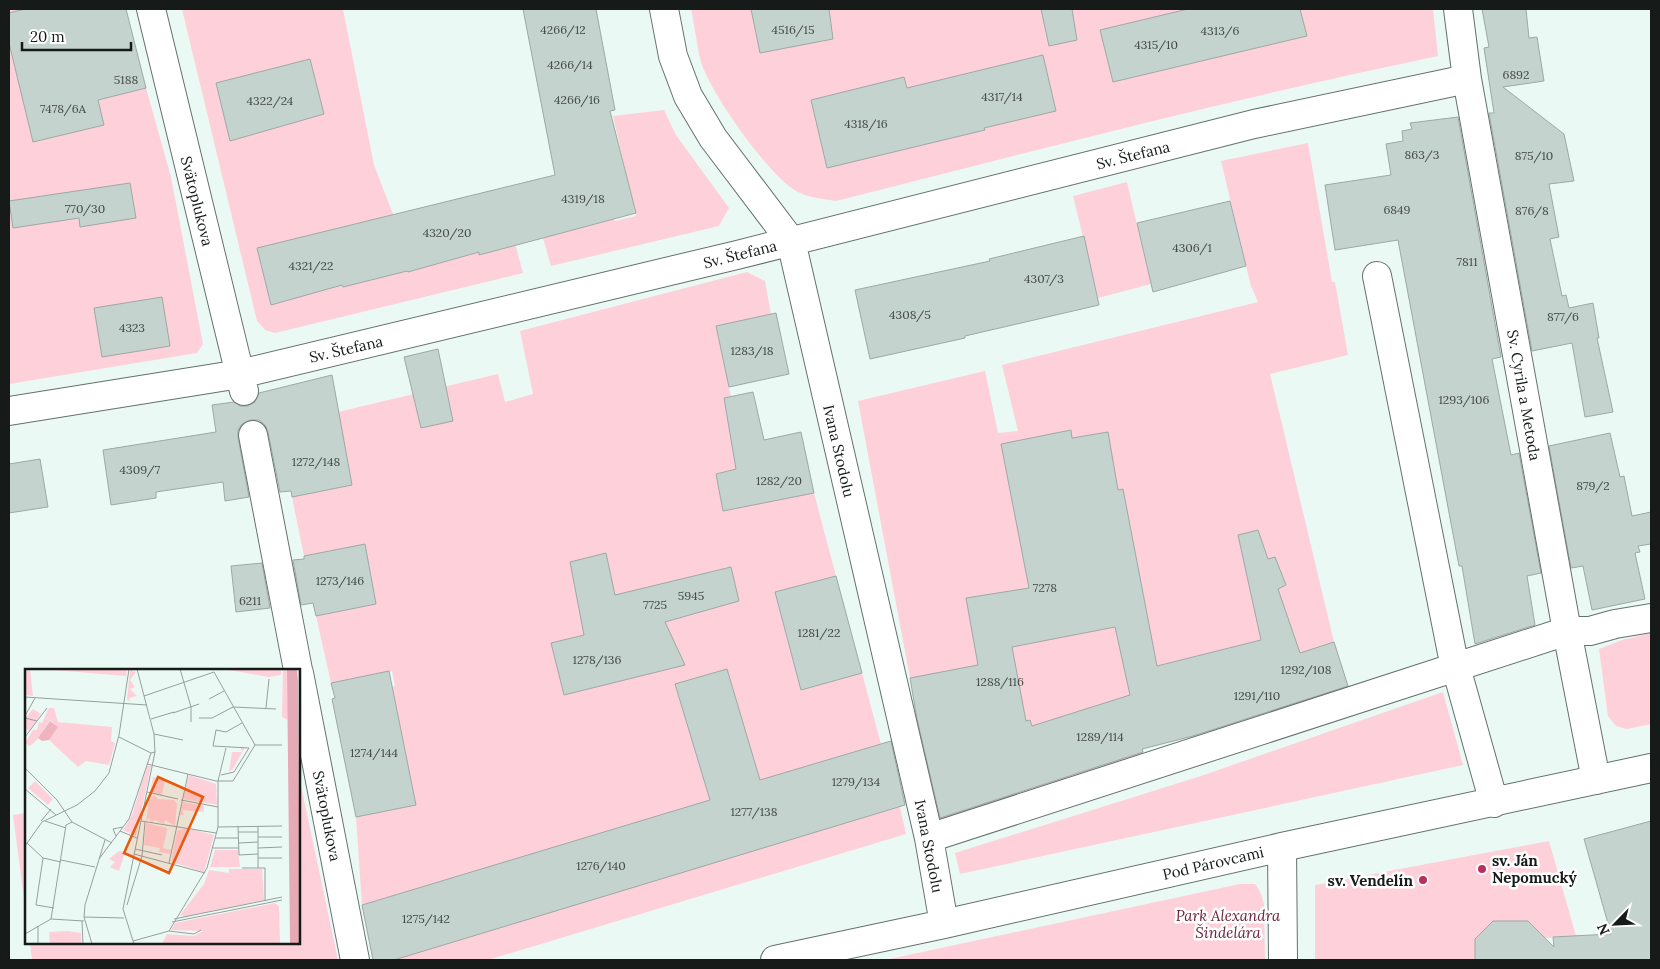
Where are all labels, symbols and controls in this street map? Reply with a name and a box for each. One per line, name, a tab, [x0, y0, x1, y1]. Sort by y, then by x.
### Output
scale bar	[22, 20, 131, 52]
house number: 4266/12	[540, 22, 586, 38]
house number: 4516/15	[771, 22, 815, 38]
house number: 4313/6	[1201, 23, 1239, 39]
text: 20 m	[30, 27, 65, 46]
house number: 4315/10	[1134, 37, 1178, 53]
house number: 4266/14	[547, 57, 593, 73]
house number: 6892	[1503, 67, 1529, 82]
house number: 5188	[114, 72, 138, 87]
house number: 4317/14	[981, 89, 1023, 105]
house number: 4266/16	[554, 92, 600, 108]
house number: 4322/24	[247, 93, 294, 109]
house number: 7478/6A	[40, 101, 87, 117]
house number: 4318/16	[844, 116, 888, 132]
street label: Sv. Štefana	[1094, 137, 1172, 173]
house number: 863/3	[1405, 147, 1440, 163]
house number: 875/10	[1515, 148, 1553, 164]
street label: Svätoplukova	[177, 154, 217, 248]
house number: 4319/18	[561, 191, 605, 207]
house number: 770/30	[65, 201, 105, 217]
house number: 6849	[1383, 202, 1411, 217]
house number: 876/8	[1515, 203, 1549, 219]
house number: 4320/20	[423, 225, 471, 241]
street label: Sv. Štefana	[701, 236, 779, 272]
house number: 4306/1	[1172, 240, 1212, 256]
house number: 7811	[1456, 254, 1478, 269]
house number: 4321/22	[289, 258, 333, 274]
house number: 4307/3	[1024, 271, 1064, 287]
house number: 4308/5	[889, 307, 931, 323]
house number: 877/6	[1547, 309, 1579, 325]
house number: 4323	[119, 320, 145, 335]
street label: Sv. Cyrila a Metoda	[1503, 328, 1545, 462]
street label: Sv. Štefana	[307, 331, 385, 367]
house number: 1283/18	[730, 343, 774, 359]
house number: 1293/106	[1439, 392, 1490, 408]
street label: Ivana Stodolu	[819, 403, 859, 499]
house number: 1272/148	[292, 454, 340, 470]
house number: 4309/7	[120, 462, 161, 478]
house number: 1282/20	[756, 473, 802, 489]
house number: 879/2	[1576, 478, 1610, 494]
house number: 1273/146	[316, 573, 364, 589]
house number: 7278	[1033, 580, 1057, 595]
house number: 5945	[678, 588, 704, 603]
house number: 6211	[239, 593, 261, 608]
house number: 7725	[643, 597, 667, 612]
house number: 1281/22	[798, 625, 840, 641]
house number: 1278/136	[573, 652, 622, 668]
house number: 1292/108	[1281, 662, 1332, 678]
inset map	[25, 669, 300, 944]
house number: 1288/116	[976, 674, 1024, 690]
house number: 1291/110	[1234, 688, 1280, 704]
house number: 1289/114	[1076, 729, 1124, 745]
house number: 1274/144	[350, 745, 399, 761]
street label: Svätoplukova	[309, 769, 345, 863]
house number: 1279/134	[832, 774, 881, 790]
street label: Ivana Stodolu	[911, 798, 947, 894]
house number: 1277/138	[730, 804, 778, 820]
street label: Pod Párovcami	[1161, 842, 1265, 884]
place label: sv. Ján Nepomucký	[1492, 851, 1577, 887]
house number: 1276/140	[576, 858, 626, 874]
marker: sv. Ján Nepomucký	[1476, 863, 1488, 875]
place label: sv. Vendelín	[1328, 871, 1413, 890]
marker: sv. Vendelín	[1417, 874, 1429, 886]
north arrow	[1590, 899, 1640, 949]
park label: Park Alexandra Šindelára	[1176, 906, 1281, 942]
house number: 1275/142	[402, 911, 450, 927]
text: N	[1593, 921, 1614, 938]

